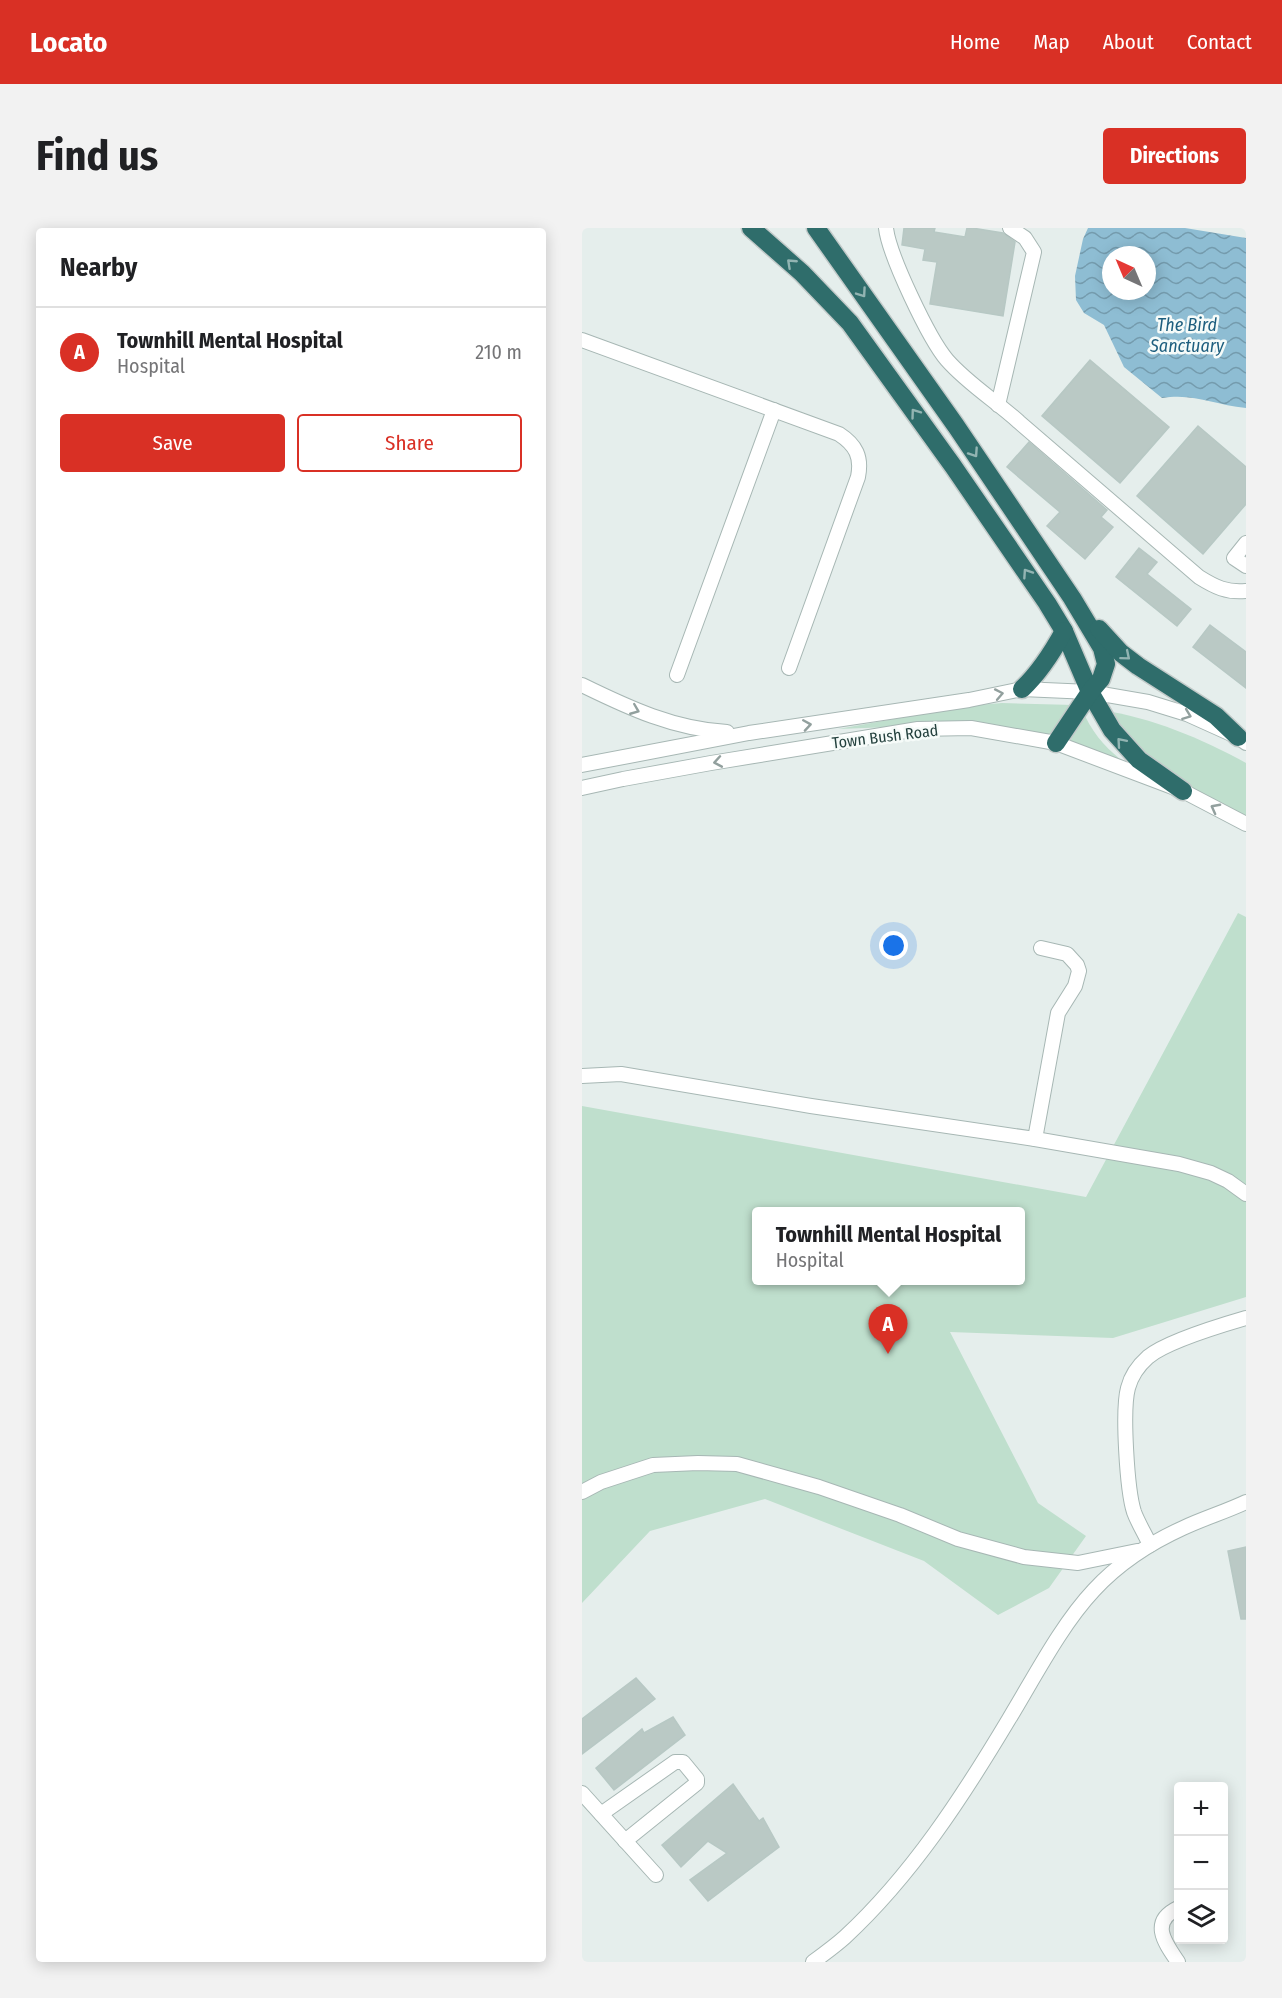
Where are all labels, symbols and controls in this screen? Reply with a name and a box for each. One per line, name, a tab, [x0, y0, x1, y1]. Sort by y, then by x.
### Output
text: Locato	[30, 26, 108, 59]
text: Home	[950, 29, 1000, 55]
text: Map	[1033, 29, 1070, 55]
text: About	[1103, 29, 1154, 55]
text: Contact	[1187, 29, 1252, 55]
button: Directions	[1103, 128, 1246, 184]
text: Find us	[36, 131, 158, 181]
north arrow	[1102, 246, 1156, 300]
text: Nearby	[60, 252, 137, 283]
one-way arrow	[787, 259, 798, 270]
one-way arrow	[855, 286, 866, 297]
water label: The Bird Sanctuary	[1149, 314, 1225, 357]
text: Townhill Mental Hospital	[117, 327, 343, 354]
text: A	[74, 340, 85, 364]
text: 210 m	[475, 340, 522, 364]
text: Hospital	[117, 354, 185, 378]
one-way arrow	[911, 408, 922, 419]
button: Save	[60, 414, 285, 472]
button: Share	[297, 414, 522, 472]
one-way arrow	[967, 446, 978, 457]
one-way arrow	[1023, 568, 1034, 579]
one-way arrow	[1119, 649, 1130, 660]
one-way arrow	[994, 688, 1004, 701]
one-way arrow	[629, 703, 640, 715]
one-way arrow	[1181, 707, 1192, 720]
one-way arrow	[802, 719, 811, 731]
street label: Town Bush Road	[831, 721, 939, 752]
one-way arrow	[1118, 738, 1129, 749]
one-way arrow	[713, 755, 723, 768]
one-way arrow	[1210, 804, 1221, 815]
your location	[879, 931, 908, 960]
popup	[752, 1207, 1025, 1285]
text: Townhill Mental Hospital	[776, 1221, 1001, 1248]
text: Hospital	[776, 1248, 844, 1272]
pin: A	[868, 1304, 908, 1354]
map controls	[1174, 1782, 1228, 1944]
button: +	[1174, 1782, 1228, 1836]
button: −	[1174, 1836, 1228, 1890]
button: layers	[1174, 1890, 1228, 1944]

